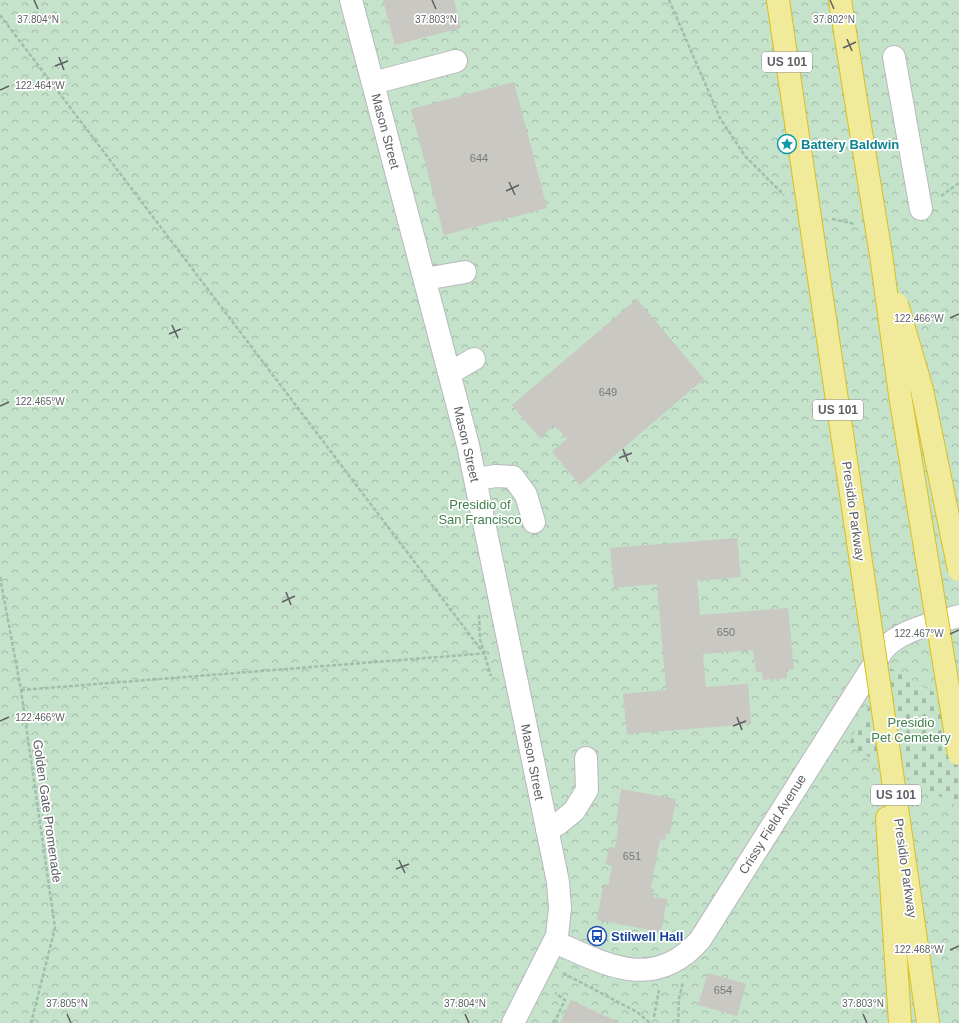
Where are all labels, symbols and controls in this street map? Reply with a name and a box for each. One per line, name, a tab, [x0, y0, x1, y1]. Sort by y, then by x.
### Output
text: 37.804°N	[17, 14, 59, 25]
text: 37.803°N	[415, 14, 457, 25]
text: 37.802°N	[813, 14, 855, 25]
road number: US 101	[762, 52, 812, 72]
text: 122.464°W	[15, 80, 65, 91]
street label: Mason Street	[368, 92, 403, 171]
place icon: Battery Baldwin	[776, 133, 798, 155]
place label: Battery Baldwin	[801, 137, 899, 152]
house number: 644	[470, 152, 488, 164]
text: 122.466°W	[894, 313, 944, 324]
house number: 649	[599, 386, 617, 398]
text: 122.465°W	[15, 396, 65, 407]
road number: US 101	[813, 400, 863, 420]
street label: Mason Street	[451, 405, 483, 484]
street label: Presidio Parkway	[839, 460, 868, 562]
park label: Presidio of San Francisco	[438, 497, 522, 527]
house number: 650	[717, 626, 735, 638]
text: 122.467°W	[894, 628, 944, 639]
text: 122.466°W	[15, 712, 65, 723]
park label: Presidio Pet Cemetery	[871, 715, 951, 745]
street label: Mason Street	[518, 723, 547, 802]
street label: Golden Gate Promenade	[30, 738, 65, 884]
street label: Crissy Field Avenue	[736, 772, 809, 877]
road number: US 101	[871, 785, 921, 805]
street label: Presidio Parkway	[891, 817, 920, 919]
house number: 651	[623, 850, 641, 862]
bus stop icon: Stilwell Hall	[586, 925, 608, 947]
place label: Stilwell Hall	[611, 929, 683, 944]
text: 122.468°W	[894, 944, 944, 955]
house number: 654	[714, 984, 732, 996]
text: 37.805°N	[46, 998, 88, 1009]
text: 37.804°N	[444, 998, 486, 1009]
text: 37.803°N	[842, 998, 884, 1009]

